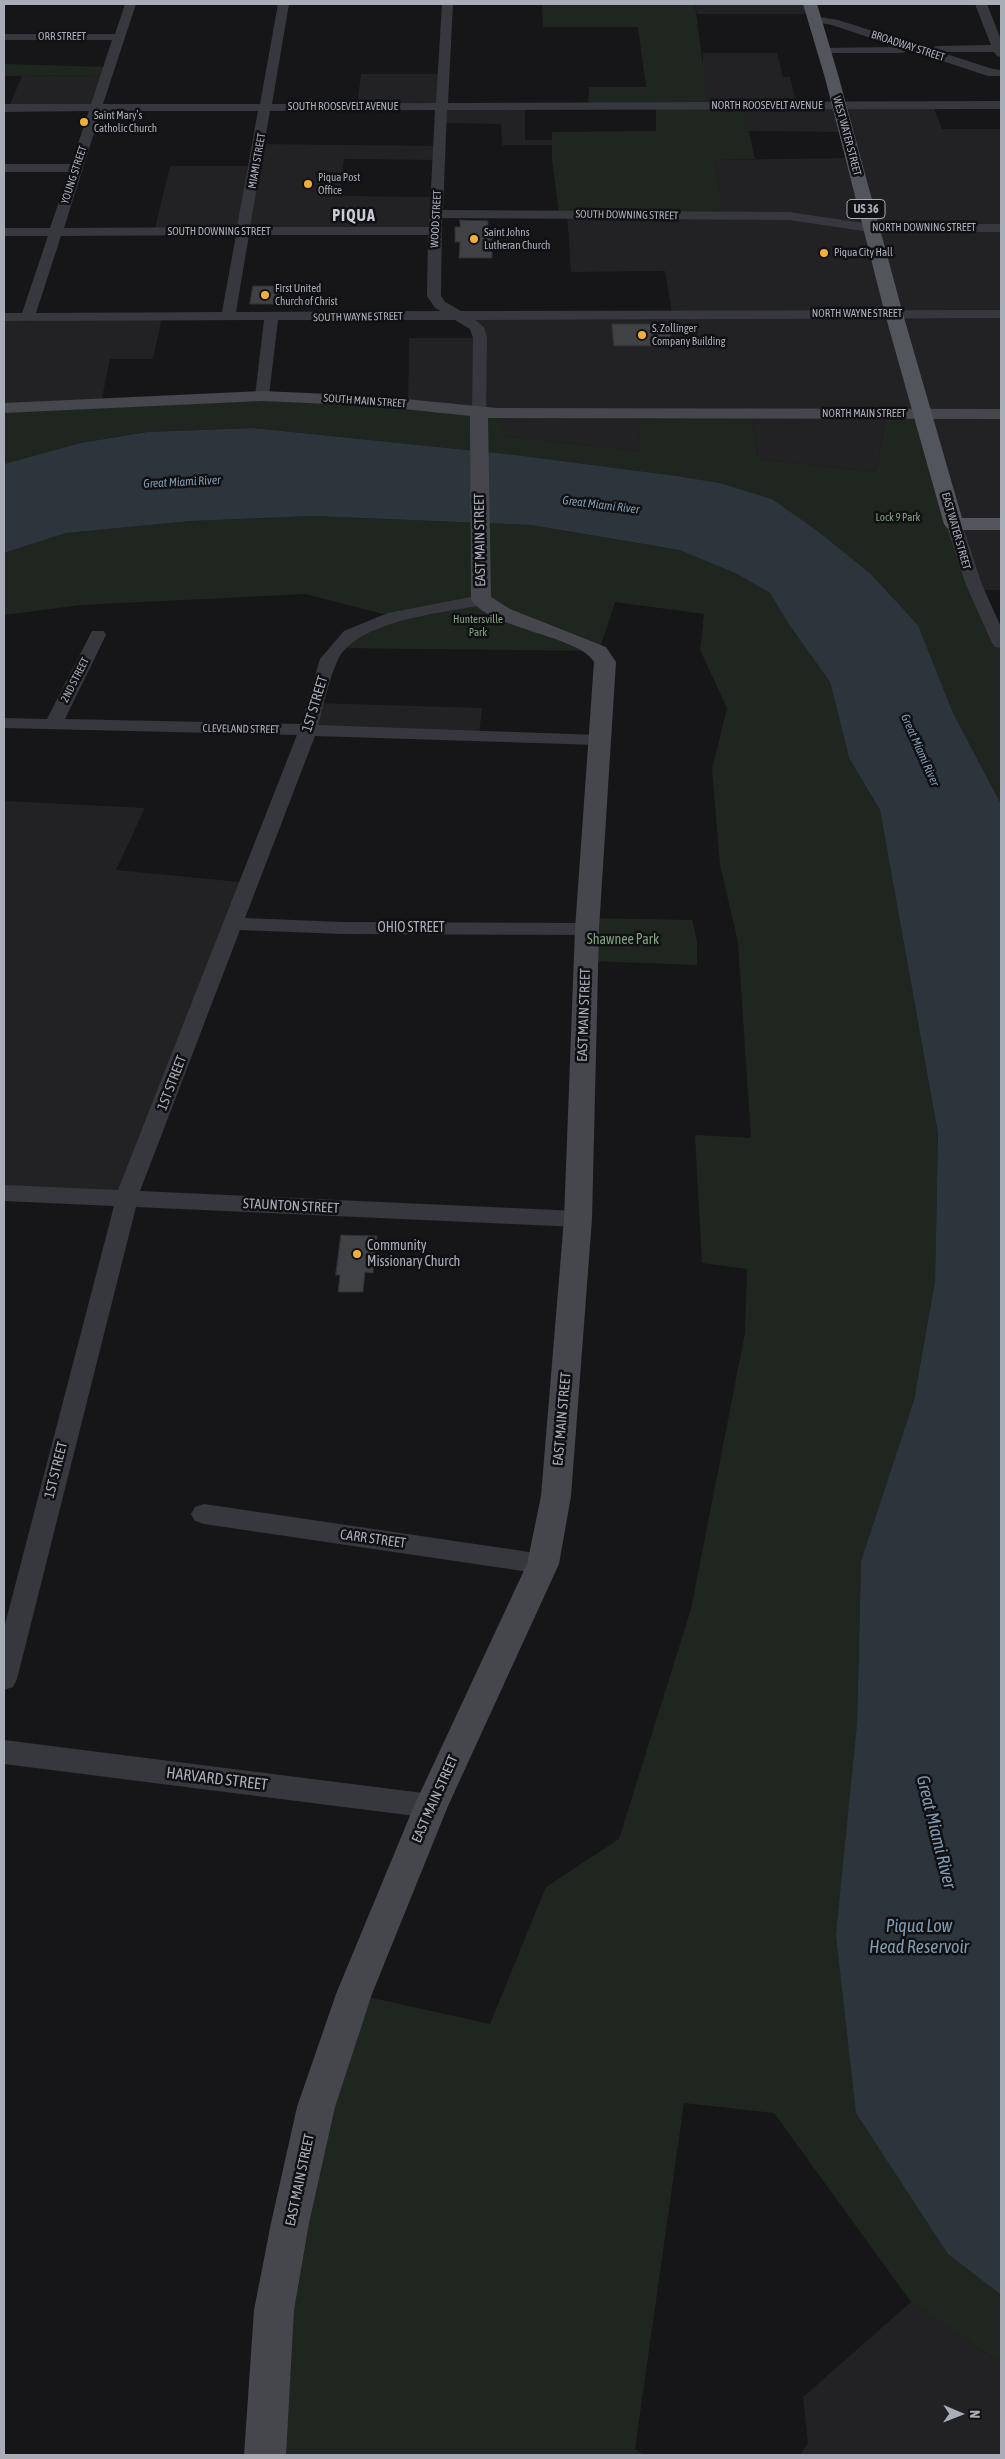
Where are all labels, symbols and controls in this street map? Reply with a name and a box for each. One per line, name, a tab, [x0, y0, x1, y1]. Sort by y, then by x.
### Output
street label: BROADWAY STREET	[870, 28, 946, 64]
street label: ORR STREET	[38, 30, 86, 44]
street label: WEST WATER STREET	[830, 95, 864, 177]
street label: NORTH ROOSEVELT AVENUE	[711, 99, 823, 113]
street label: SOUTH ROOSEVELT AVENUE	[288, 100, 398, 114]
place label: Saint Mary’s Catholic Church	[94, 109, 157, 135]
marker: Saint Mary’s Catholic Church	[78, 116, 90, 128]
street label: MIAMI STREET	[246, 132, 268, 190]
street label: YOUNG STREET	[58, 144, 90, 206]
place label: Piqua Post Office	[318, 171, 360, 197]
marker: Piqua Post Office	[302, 178, 314, 190]
street label: WOOD STREET	[428, 190, 444, 248]
road number: US 36	[847, 200, 885, 218]
district label: PIQUA	[332, 206, 376, 226]
street label: SOUTH DOWNING STREET	[575, 208, 679, 222]
street label: NORTH DOWNING STREET	[872, 221, 976, 235]
street label: SOUTH DOWNING STREET	[168, 225, 270, 239]
place label: Saint Johns Lutheran Church	[484, 226, 550, 252]
marker: Saint Johns Lutheran Church	[468, 233, 480, 245]
place label: Piqua City Hall	[834, 246, 893, 260]
marker: Piqua City Hall	[818, 247, 830, 259]
place label: First United Church of Christ	[275, 282, 338, 308]
marker: First United Church of Christ	[259, 289, 271, 301]
street label: NORTH WAYNE STREET	[812, 307, 902, 321]
street label: SOUTH WAYNE STREET	[313, 310, 403, 324]
place label: S. Zollinger Company Building	[652, 322, 725, 348]
marker: S. Zollinger Company Building	[636, 329, 648, 341]
street label: SOUTH MAIN STREET	[323, 392, 407, 410]
street label: NORTH MAIN STREET	[822, 407, 906, 421]
water label: Great Miami River	[143, 473, 221, 491]
street label: EAST WATER STREET	[939, 491, 973, 571]
street label: EAST MAIN STREET	[471, 493, 489, 587]
water label: Great Miami River	[562, 493, 640, 517]
park label: Lock 9 Park	[876, 511, 920, 525]
park label: Huntersville Park	[453, 613, 503, 639]
street label: 2ND STREET	[58, 655, 92, 705]
street label: 1ST STREET	[299, 674, 331, 734]
water label: Great Miami River	[898, 712, 942, 788]
street label: CLEVELAND STREET	[202, 722, 280, 736]
street label: OHIO STREET	[377, 920, 445, 936]
park label: Shawnee Park	[587, 932, 659, 948]
street label: EAST MAIN STREET	[574, 968, 594, 1062]
street label: 1ST STREET	[154, 1053, 190, 1113]
street label: STAUNTON STREET	[243, 1195, 339, 1217]
place label: Community Missionary Church	[367, 1238, 460, 1270]
marker: Community Missionary Church	[351, 1248, 363, 1260]
street label: EAST MAIN STREET	[550, 1372, 574, 1466]
street label: 1ST STREET	[41, 1440, 71, 1500]
street label: CARR STREET	[339, 1526, 407, 1552]
street label: EAST MAIN STREET	[408, 1753, 462, 1845]
street label: HARVARD STREET	[165, 1763, 269, 1795]
water label: Great Miami River	[911, 1773, 961, 1891]
water label: Piqua Low Head Reservoir	[869, 1915, 969, 1958]
street label: EAST MAIN STREET	[282, 2132, 318, 2228]
north arrow	[935, 2389, 985, 2439]
text: N	[967, 2410, 983, 2419]

